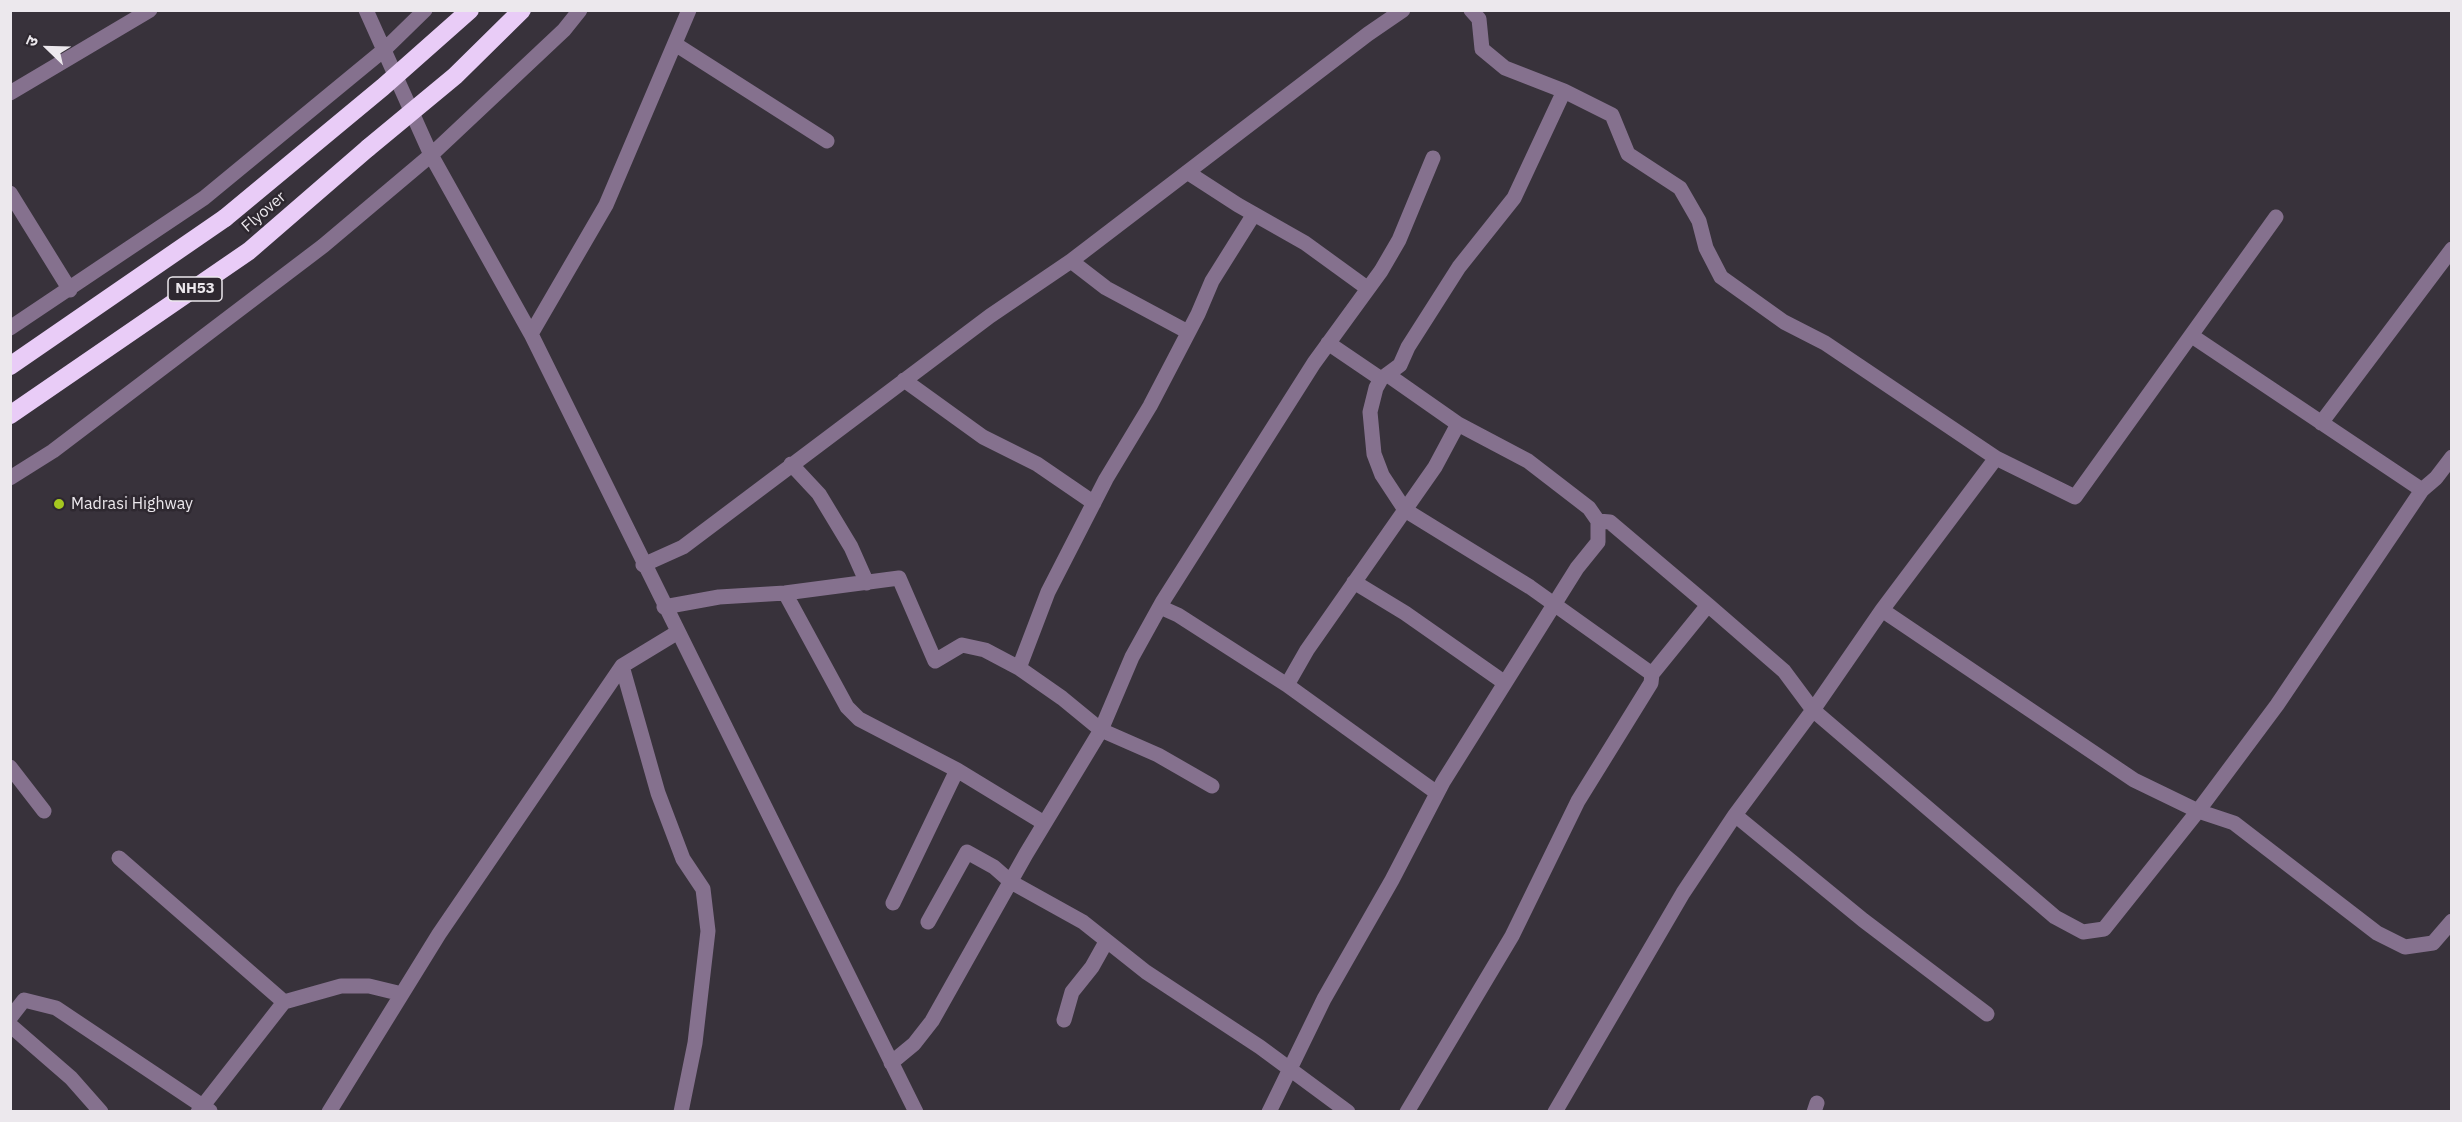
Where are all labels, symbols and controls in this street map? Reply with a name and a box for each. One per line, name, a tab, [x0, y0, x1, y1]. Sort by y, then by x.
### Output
north arrow	[18, 18, 78, 78]
text: उ	[20, 33, 42, 49]
street label: Flyover	[238, 188, 290, 236]
road number: NH53	[168, 277, 222, 301]
place label: Madrasi Highway	[71, 494, 193, 514]
marker: Madrasi Highway	[52, 497, 66, 511]

